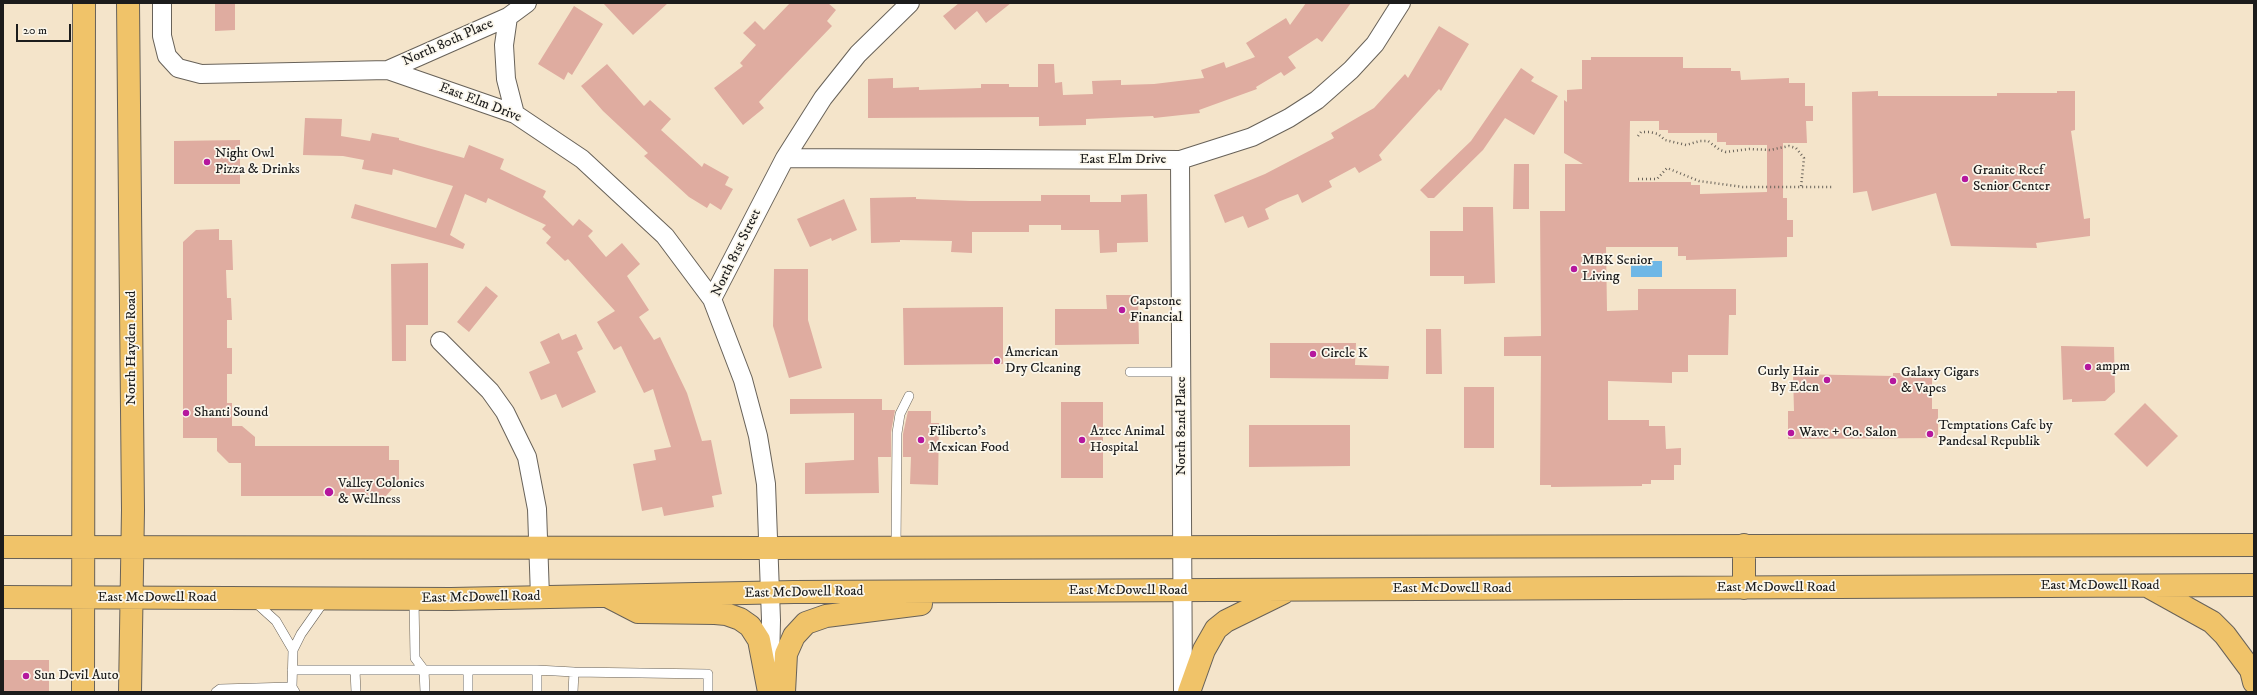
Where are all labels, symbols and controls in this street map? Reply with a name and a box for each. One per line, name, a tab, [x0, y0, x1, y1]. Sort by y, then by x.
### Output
scale bar	[18, 16, 73, 42]
street label: North 80th Place	[400, 16, 496, 70]
text: 20 m	[23, 23, 47, 38]
street label: East Elm Drive	[436, 80, 524, 126]
place label: Night Owl Pizza & Drinks	[215, 146, 300, 178]
street label: East Elm Drive	[1080, 152, 1166, 168]
marker: Night Owl Pizza & Drinks	[202, 157, 212, 167]
place label: Granite Reef Senior Center	[1973, 163, 2050, 196]
marker: Granite Reef Senior Center	[1960, 174, 1970, 184]
street label: North 81st Street	[709, 206, 765, 300]
place label: MBK Senior Living	[1582, 253, 1652, 286]
marker: MBK Senior Living	[1569, 264, 1579, 274]
street label: North Hayden Road	[124, 291, 140, 405]
place label: Capstone Financial	[1130, 294, 1183, 326]
marker: Capstone Financial	[1117, 305, 1127, 315]
place label: American Dry Cleaning	[1005, 345, 1081, 378]
place label: Circle K	[1321, 346, 1368, 362]
marker: Circle K	[1308, 349, 1318, 359]
marker: American Dry Cleaning	[992, 356, 1002, 366]
place label: ampm	[2096, 359, 2130, 375]
marker: ampm	[2083, 362, 2093, 372]
place label: Curly Hair By Eden	[1758, 364, 1819, 396]
place label: Galaxy Cigars & Vapes	[1901, 365, 1979, 398]
marker: Curly Hair By Eden	[1822, 375, 1832, 385]
street label: North 82nd Place	[1174, 376, 1190, 476]
marker: Galaxy Cigars & Vapes	[1888, 376, 1898, 386]
place label: Shanti Sound	[194, 405, 268, 421]
marker: Shanti Sound	[181, 408, 191, 418]
place label: Temptations Cafe by Pandesal Republik	[1938, 418, 2053, 450]
place label: Filiberto's Mexican Food	[929, 424, 1009, 456]
place label: Aztec Animal Hospital	[1090, 424, 1165, 456]
place label: Wave + Co. Salon	[1799, 425, 1897, 441]
marker: Wave + Co. Salon	[1786, 428, 1796, 438]
marker: Temptations Cafe by Pandesal Republik	[1925, 429, 1935, 439]
marker: Filiberto's Mexican Food	[916, 435, 926, 445]
marker: Aztec Animal Hospital	[1077, 435, 1087, 445]
place label: Valley Colonics & Wellness	[338, 476, 424, 508]
marker: Valley Colonics & Wellness	[323, 486, 335, 498]
street label: East McDowell Road	[2040, 578, 2160, 594]
street label: East McDowell Road	[1716, 580, 1836, 596]
street label: East McDowell Road	[1392, 581, 1512, 597]
street label: East McDowell Road	[1068, 583, 1188, 599]
street label: East McDowell Road	[744, 584, 864, 602]
street label: East McDowell Road	[421, 589, 541, 607]
street label: East McDowell Road	[97, 590, 217, 606]
place label: Sun Devil Auto	[34, 668, 119, 684]
marker: Sun Devil Auto	[21, 671, 31, 681]

